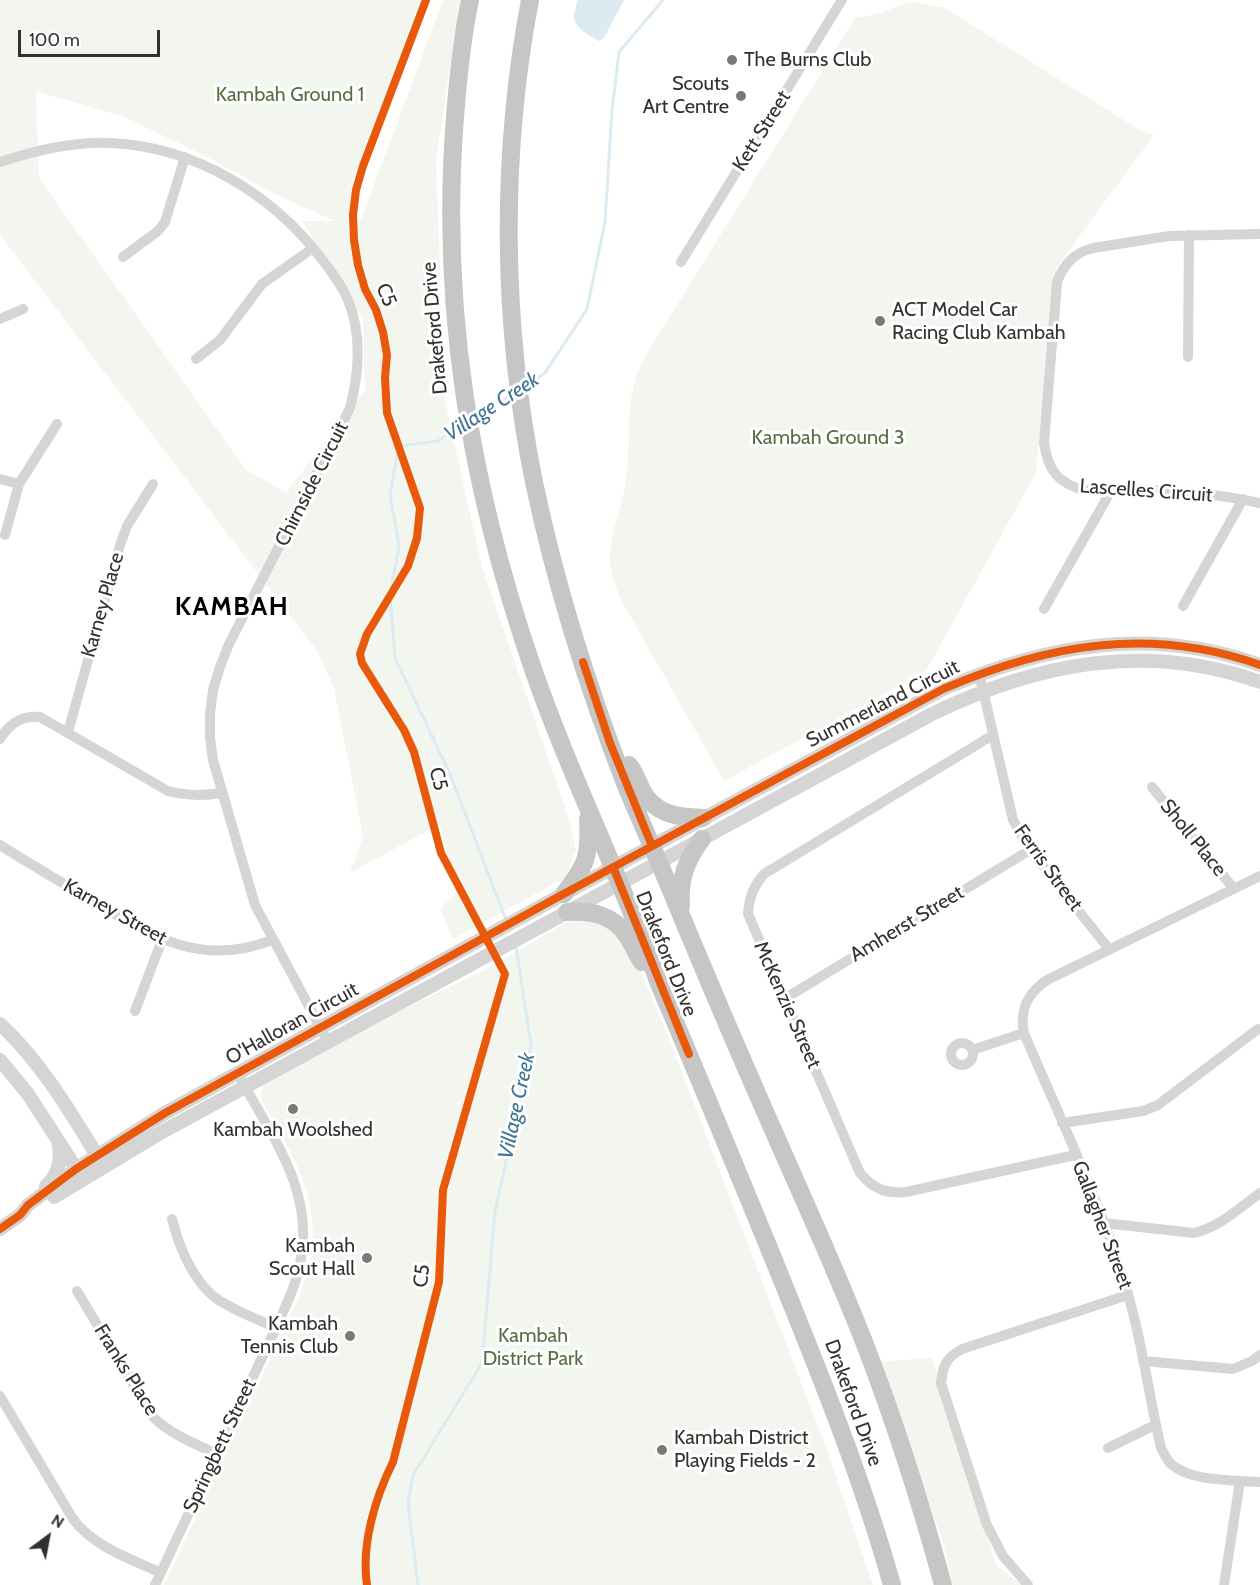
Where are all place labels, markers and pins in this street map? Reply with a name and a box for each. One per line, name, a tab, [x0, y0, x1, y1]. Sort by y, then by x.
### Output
place label: The Burns Club	[744, 48, 871, 72]
marker: The Burns Club	[725, 53, 739, 67]
place label: Scouts Art Centre	[643, 72, 729, 119]
marker: Scouts Art Centre	[734, 89, 748, 103]
place label: ACT Model Car Racing Club Kambah	[892, 298, 1066, 345]
marker: ACT Model Car Racing Club Kambah	[873, 314, 887, 328]
marker: Kambah Woolshed	[286, 1102, 300, 1116]
place label: Kambah Woolshed	[213, 1118, 373, 1142]
place label: Kambah Scout Hall	[269, 1234, 355, 1281]
marker: Kambah Scout Hall	[360, 1251, 374, 1265]
place label: Kambah Tennis Club	[241, 1312, 338, 1359]
marker: Kambah Tennis Club	[343, 1329, 357, 1343]
place label: Kambah District Playing Fields - 2	[674, 1426, 816, 1473]
marker: Kambah District Playing Fields - 2	[655, 1443, 669, 1457]

